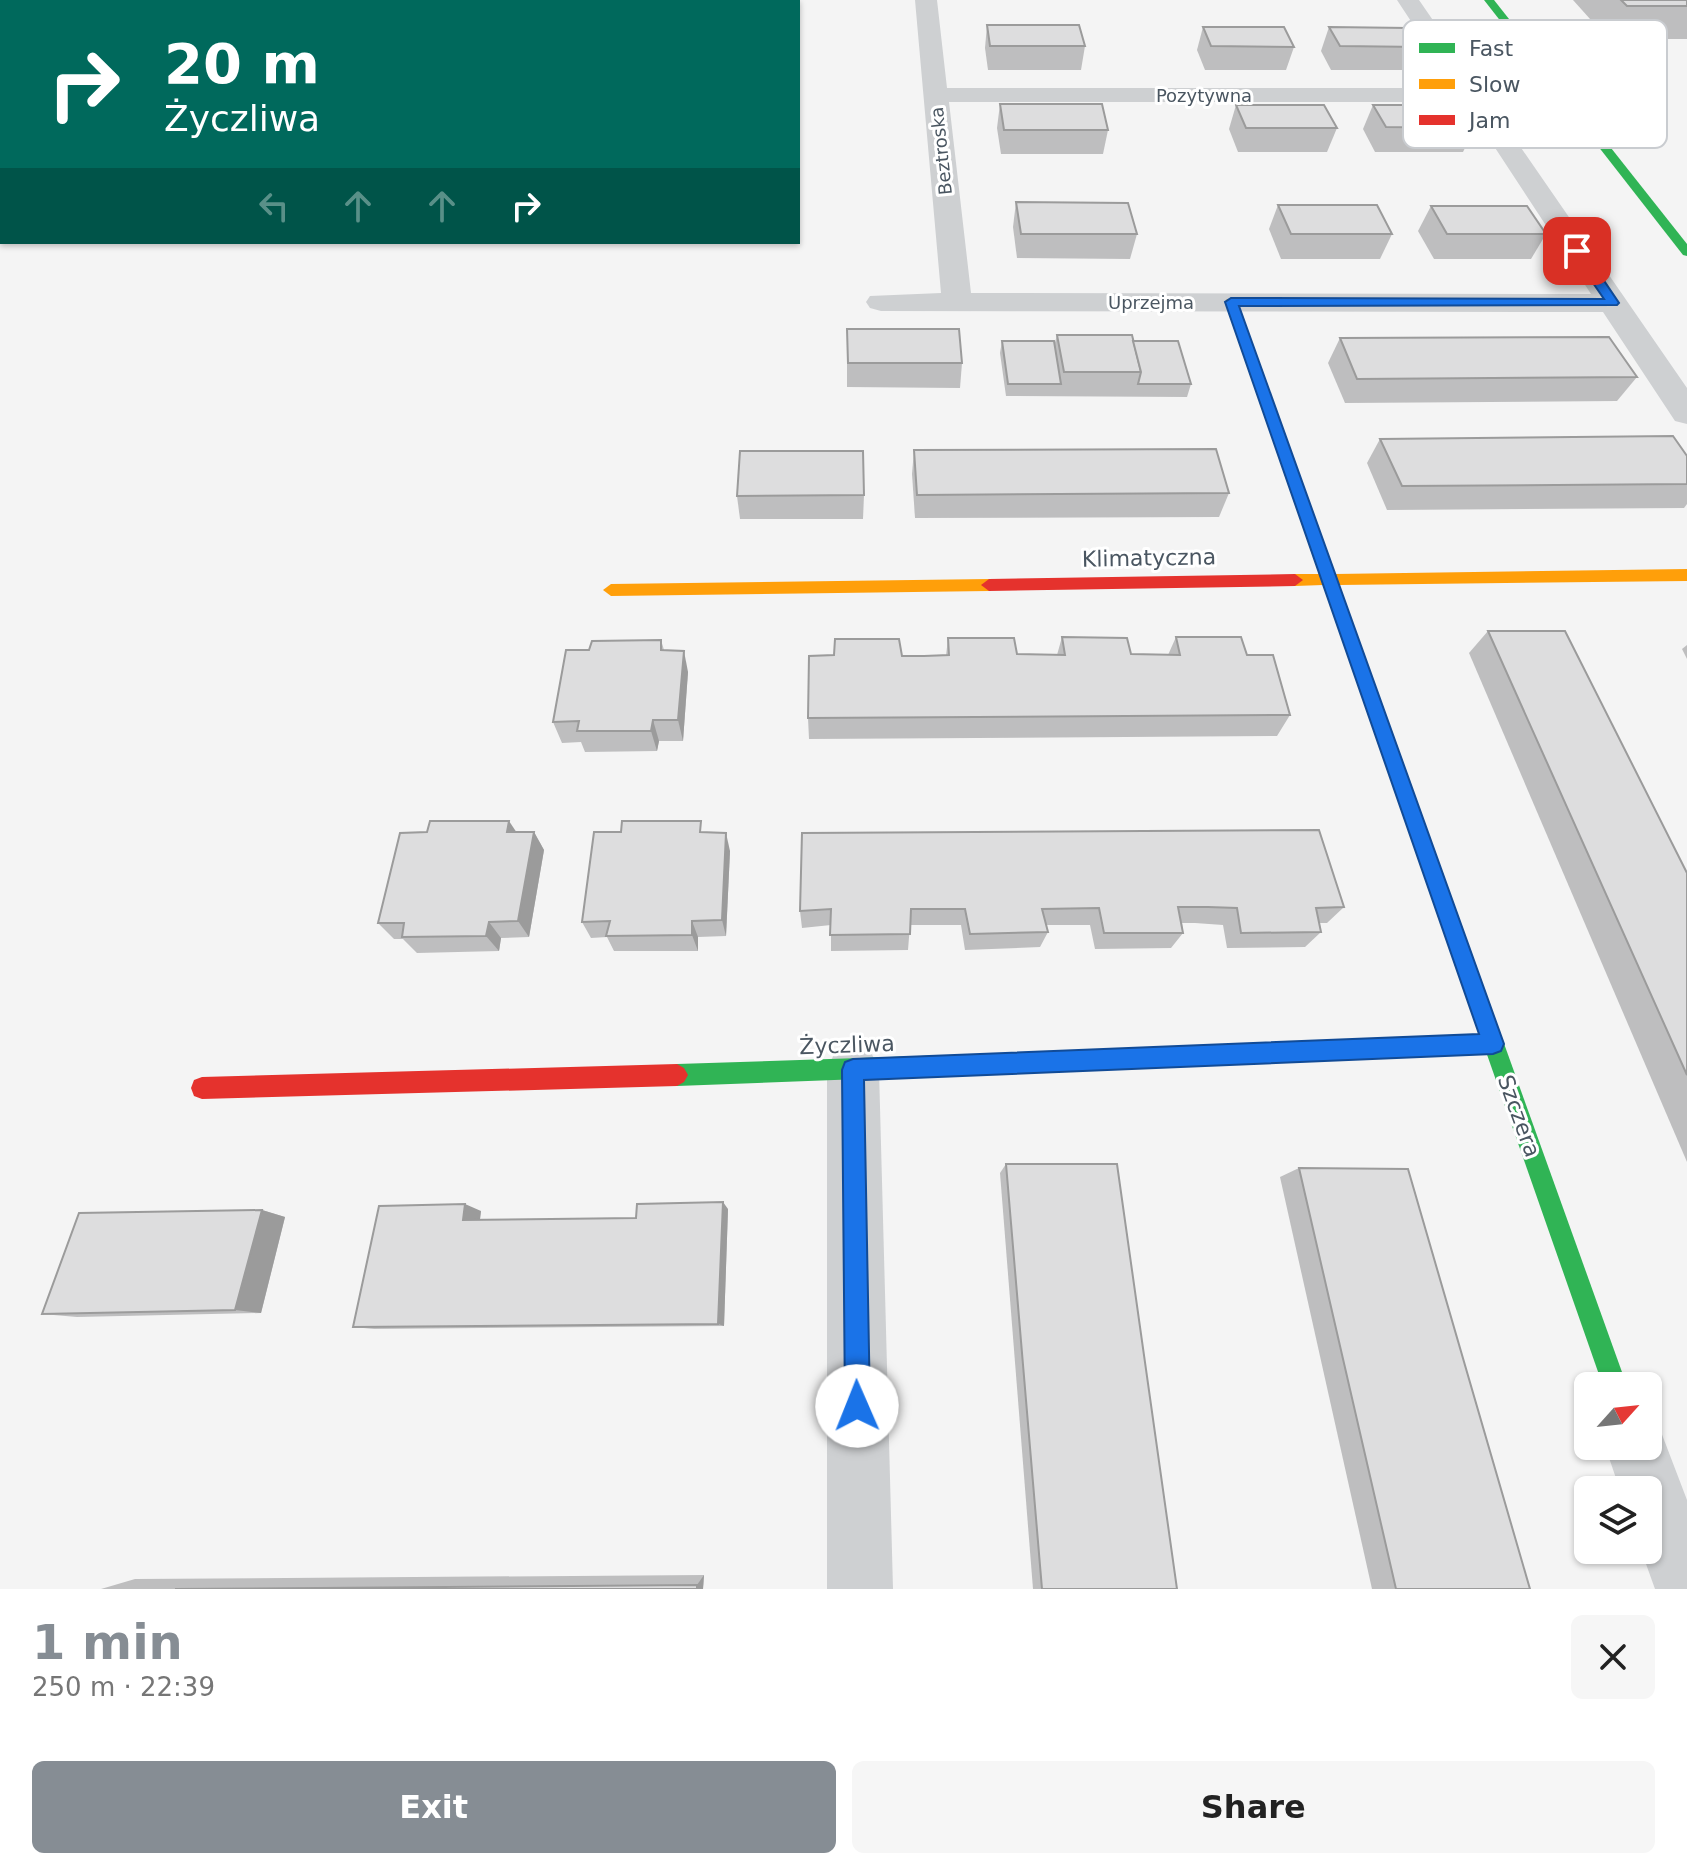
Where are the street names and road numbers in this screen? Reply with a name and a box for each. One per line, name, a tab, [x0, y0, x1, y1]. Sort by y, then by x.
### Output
street label: Pozytywna	[1156, 85, 1252, 106]
street label: Beztroska	[926, 106, 956, 196]
street label: Uprzejma	[1108, 292, 1194, 313]
street label: Klimatyczna	[1082, 544, 1216, 572]
street label: Życzliwa	[799, 1031, 895, 1059]
street label: Szczera	[1493, 1072, 1545, 1160]

